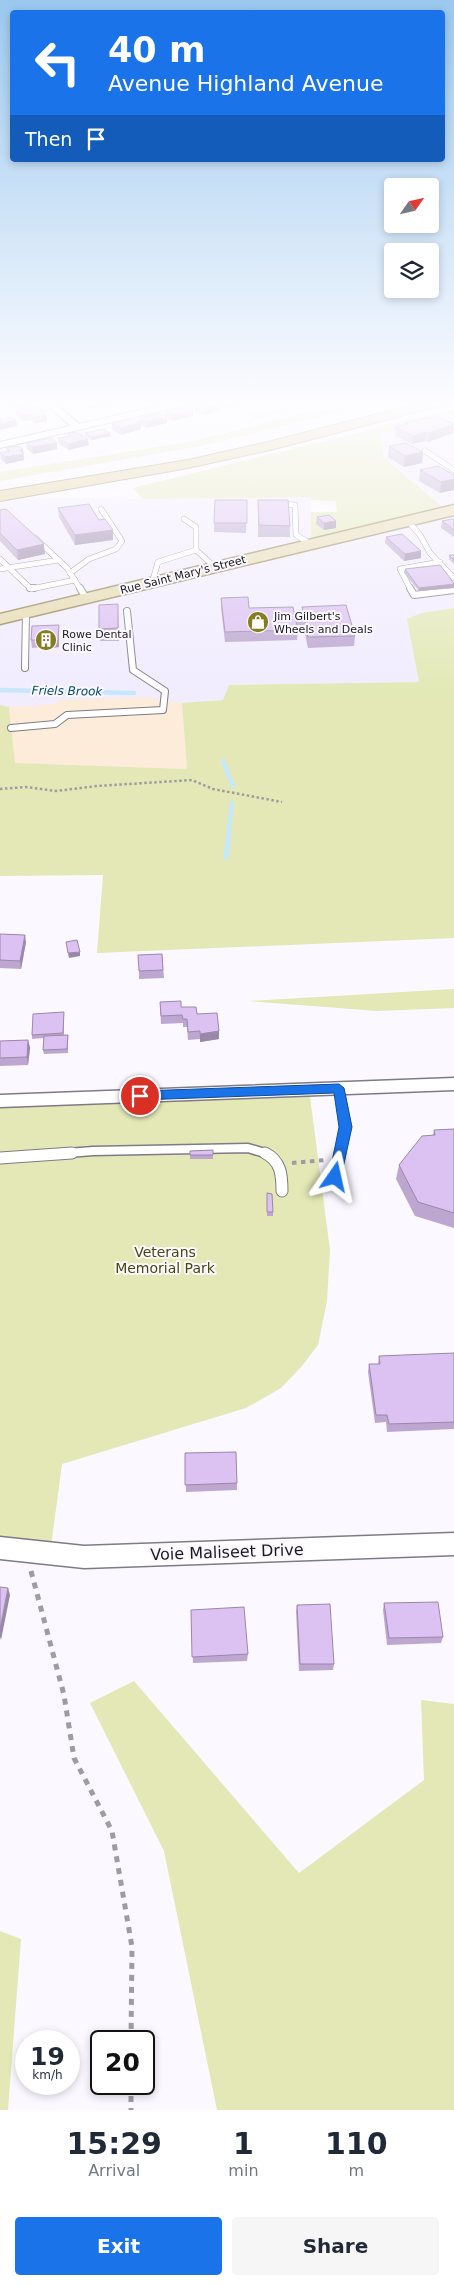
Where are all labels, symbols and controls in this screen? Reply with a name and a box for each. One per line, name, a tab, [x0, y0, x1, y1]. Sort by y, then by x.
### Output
icon: left	[25, 30, 90, 95]
text: 40 m	[108, 30, 205, 70]
text: Avenue Highland Avenue	[108, 71, 384, 96]
icon: arrive	[82, 125, 110, 153]
text: Then	[25, 128, 72, 150]
north arrow	[384, 178, 439, 232]
map controls	[384, 178, 439, 298]
button: layers	[384, 243, 439, 298]
street label: Rue Saint Mary's Street	[119, 553, 248, 597]
shop icon: Jim Gilbert's Wheels and Deals	[246, 610, 270, 634]
place label: Jim Gilbert's Wheels and Deals	[273, 610, 373, 636]
building icon: Rowe Dental Clinic	[34, 628, 58, 652]
place label: Rowe Dental Clinic	[62, 628, 131, 654]
water label: Friels Brook	[32, 683, 104, 699]
pin	[119, 1075, 161, 1117]
icon: arrive	[126, 1082, 154, 1110]
position arrow	[308, 1150, 360, 1202]
park label: Veterans Memorial Park	[115, 1244, 216, 1276]
street label: Voie Maliseet Drive	[150, 1540, 304, 1564]
speed limit sign: 20	[90, 2030, 155, 2095]
text: 19	[30, 2042, 65, 2071]
text: km/h	[32, 2068, 63, 2082]
text: 15:29	[66, 2126, 162, 2161]
text: 1	[233, 2126, 254, 2161]
text: 110	[325, 2126, 388, 2161]
text: Arrival	[88, 2161, 140, 2180]
text: min	[228, 2161, 259, 2180]
text: m	[348, 2161, 364, 2180]
button: Exit	[15, 2217, 222, 2275]
button: Share	[232, 2217, 439, 2275]

